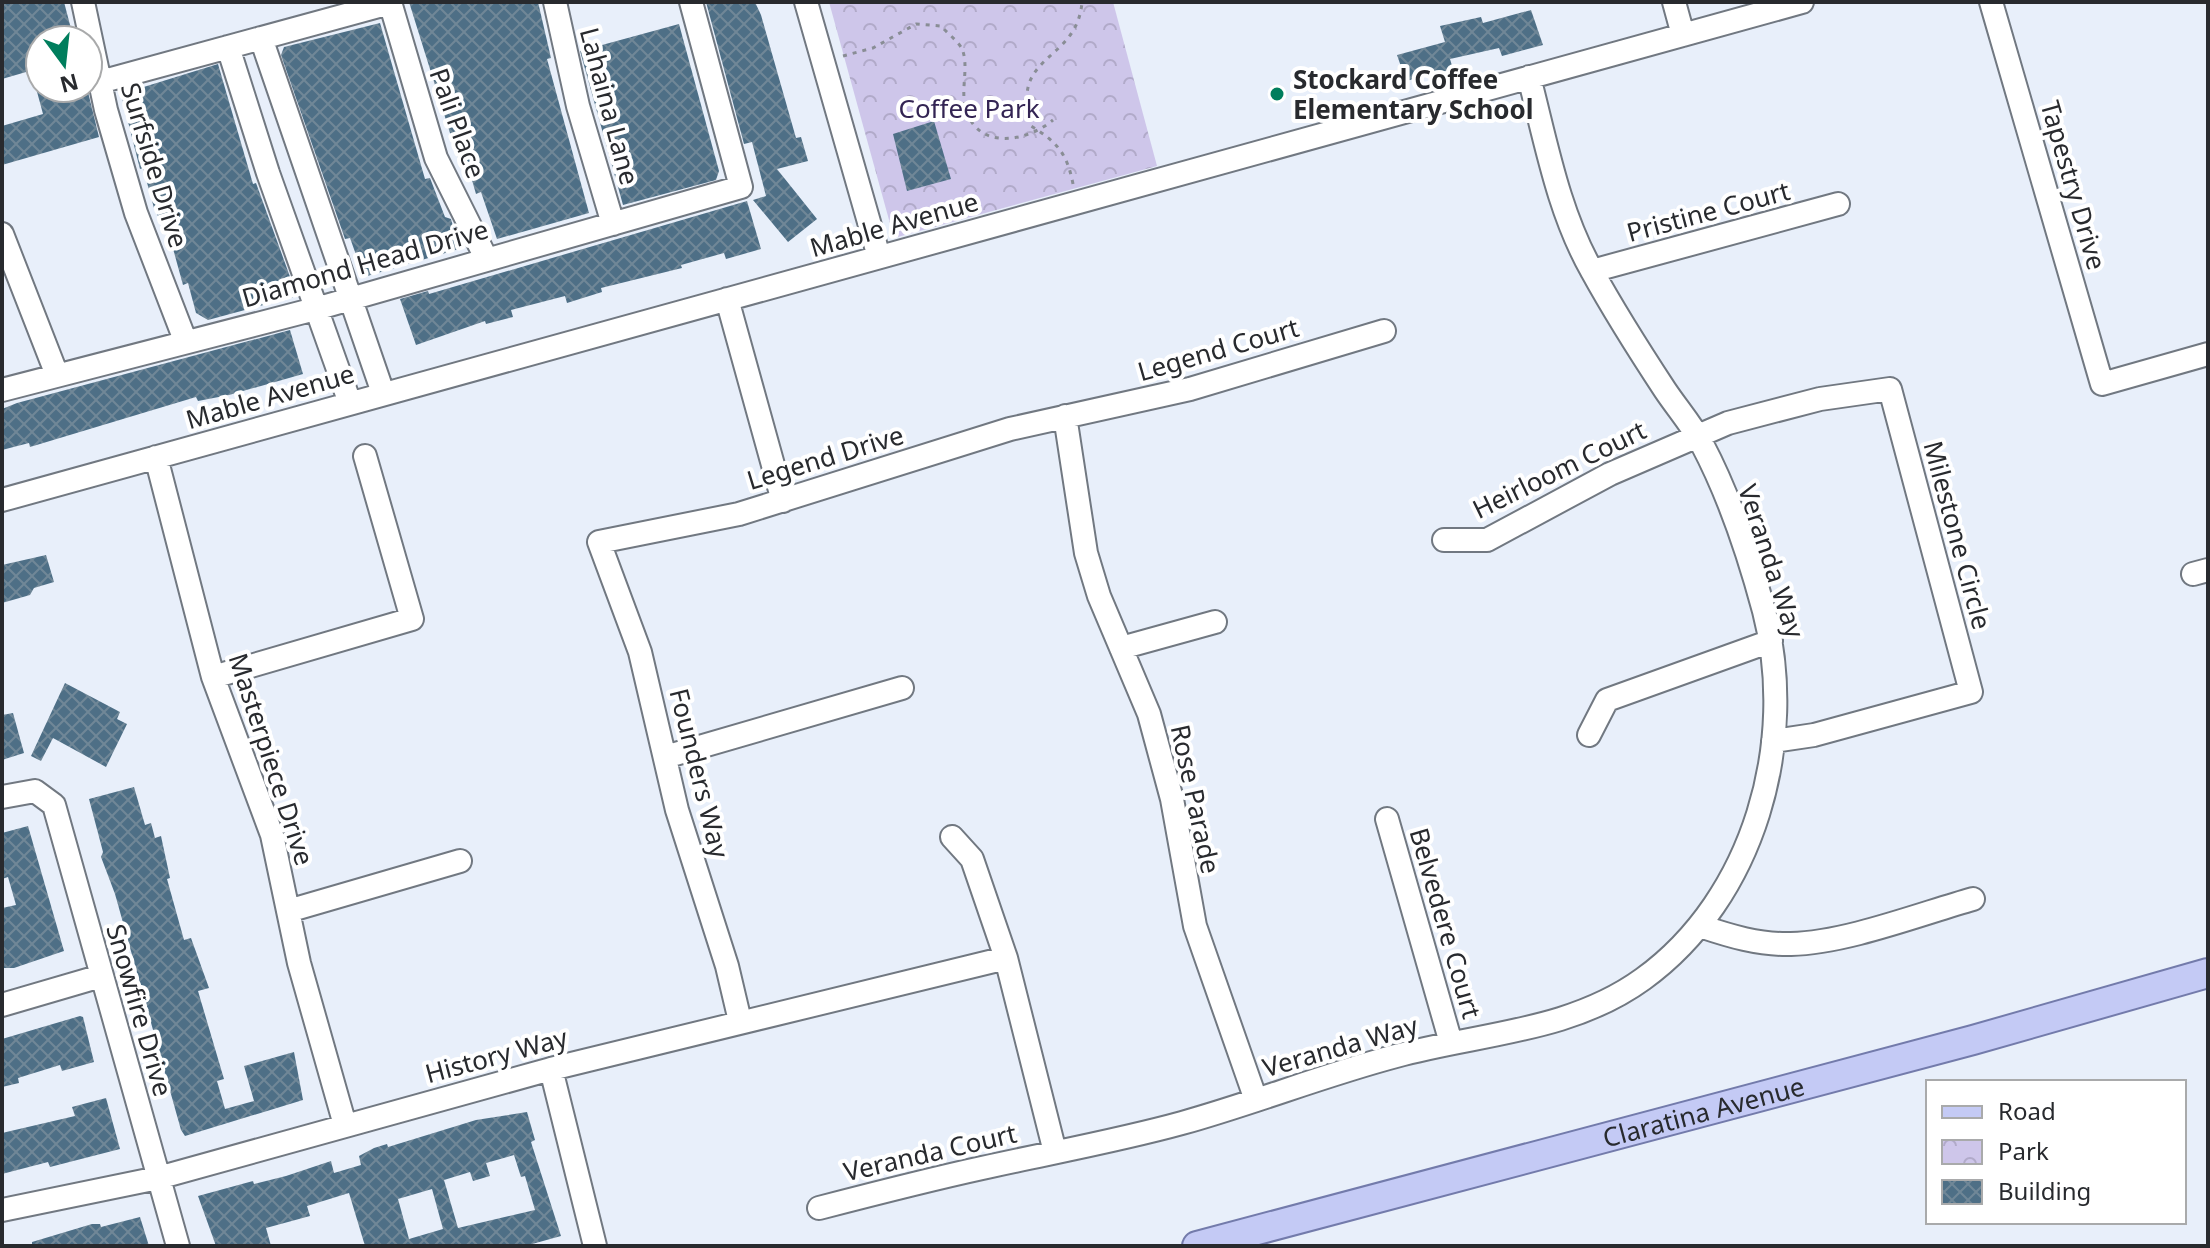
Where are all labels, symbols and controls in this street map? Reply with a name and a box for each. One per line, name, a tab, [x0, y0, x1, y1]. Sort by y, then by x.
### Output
street label: Lahaina Lane	[572, 23, 648, 189]
north arrow	[24, 24, 104, 104]
place label: Stockard Coffee Elementary School	[1293, 61, 1534, 127]
street label: Pali Place	[421, 63, 495, 183]
text: N	[57, 67, 82, 101]
street label: Surfside Drive	[113, 78, 197, 252]
marker: Stockard Coffee Elementary School	[1268, 85, 1286, 103]
park label: Coffee Park	[898, 90, 1040, 126]
street label: Tapestry Drive	[2033, 96, 2115, 274]
street label: Pristine Court	[1622, 172, 1794, 250]
street label: Mable Avenue	[806, 183, 982, 265]
street label: Diamond Head Drive	[238, 211, 492, 315]
street label: Legend Court	[1133, 309, 1303, 389]
street label: Mable Avenue	[182, 355, 358, 437]
street label: Heirloom Court	[1466, 411, 1652, 527]
street label: Legend Drive	[742, 416, 908, 498]
street label: Milestone Circle	[1916, 437, 2000, 633]
street label: Veranda Way	[1730, 480, 1814, 643]
street label: Masterpiece Drive	[221, 648, 323, 870]
street label: Founders Way	[662, 684, 739, 862]
street label: Rose Parade	[1163, 721, 1229, 877]
street label: Belvedere Court	[1402, 823, 1490, 1023]
street label: Snowfire Drive	[98, 920, 182, 1100]
street label: Veranda Way	[1258, 1007, 1422, 1085]
street label: History Way	[421, 1019, 572, 1091]
street label: Claratina Avenue	[1599, 1068, 1808, 1156]
legend	[1926, 1080, 2186, 1224]
text: Road	[1998, 1094, 2056, 1127]
street label: Veranda Court	[840, 1115, 1020, 1189]
text: Park	[1998, 1134, 2049, 1167]
text: Building	[1998, 1174, 2091, 1207]

